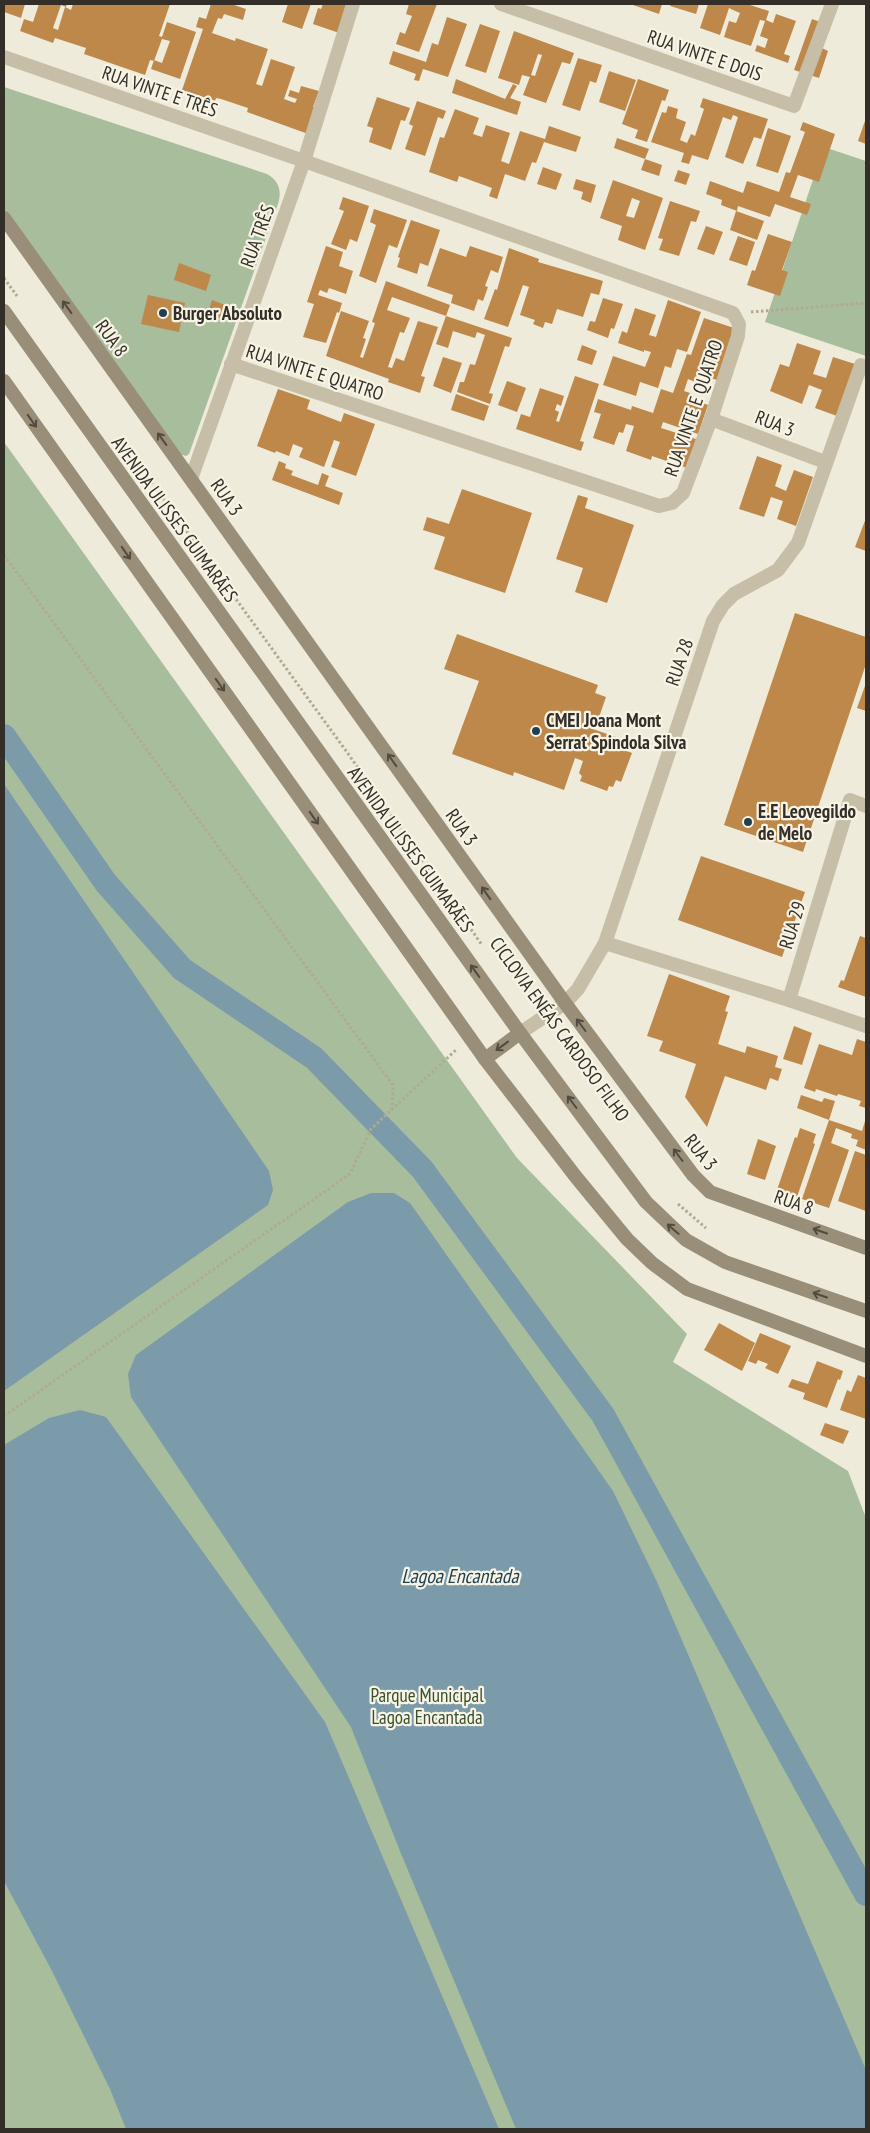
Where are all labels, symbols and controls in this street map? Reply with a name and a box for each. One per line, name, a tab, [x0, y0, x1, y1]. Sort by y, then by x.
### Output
street label: RUA VINTE E DOIS	[644, 24, 766, 86]
street label: RUA VINTE E TRÊS	[99, 60, 221, 122]
street label: RUA TRÊS	[235, 201, 279, 271]
one-way arrow	[62, 301, 73, 314]
place label: Burger Absoluto	[173, 301, 282, 325]
marker: Burger Absoluto	[157, 307, 169, 319]
street label: RUA 8	[91, 315, 133, 361]
street label: RUA VINTE E QUATRO	[658, 336, 728, 480]
street label: RUA VINTE E QUATRO	[243, 338, 387, 406]
street label: RUA 3	[752, 405, 798, 441]
one-way arrow	[27, 413, 37, 427]
street label: AVENIDA ULISSES GUIMARÃES	[107, 431, 243, 607]
one-way arrow	[157, 432, 167, 446]
street label: RUA 3	[206, 474, 248, 520]
one-way arrow	[121, 546, 131, 560]
street label: RUA 28	[660, 635, 698, 689]
one-way arrow	[215, 678, 225, 692]
place label: CMEI Joana Mont Serrat Spindola Silva	[546, 708, 687, 754]
marker: CMEI Joana Mont Serrat Spindola Silva	[530, 725, 542, 737]
one-way arrow	[387, 753, 397, 767]
street label: AVENIDA ULISSES GUIMARÃES	[343, 761, 479, 937]
place label: E.E Leovegildo de Melo	[758, 799, 856, 845]
street label: RUA 3	[441, 804, 483, 850]
one-way arrow	[309, 811, 319, 825]
marker: E.E Leovegildo de Melo	[742, 816, 754, 828]
one-way arrow	[481, 886, 491, 900]
street label: RUA 29	[773, 898, 811, 952]
street label: CICLOVIA ENÉAS CARDOSO FILHO	[485, 932, 635, 1126]
one-way arrow	[470, 965, 481, 978]
one-way arrow	[576, 1018, 586, 1032]
one-way arrow	[496, 1041, 510, 1051]
one-way arrow	[566, 1096, 577, 1109]
street label: RUA 3	[679, 1129, 723, 1175]
one-way arrow	[673, 1148, 683, 1162]
street label: RUA 8	[771, 1184, 817, 1220]
one-way arrow	[667, 1223, 680, 1234]
one-way arrow	[813, 1226, 829, 1236]
one-way arrow	[813, 1290, 828, 1299]
water label: Lagoa Encantada	[402, 1563, 519, 1589]
park label: Parque Municipal Lagoa Encantada	[370, 1683, 484, 1729]

